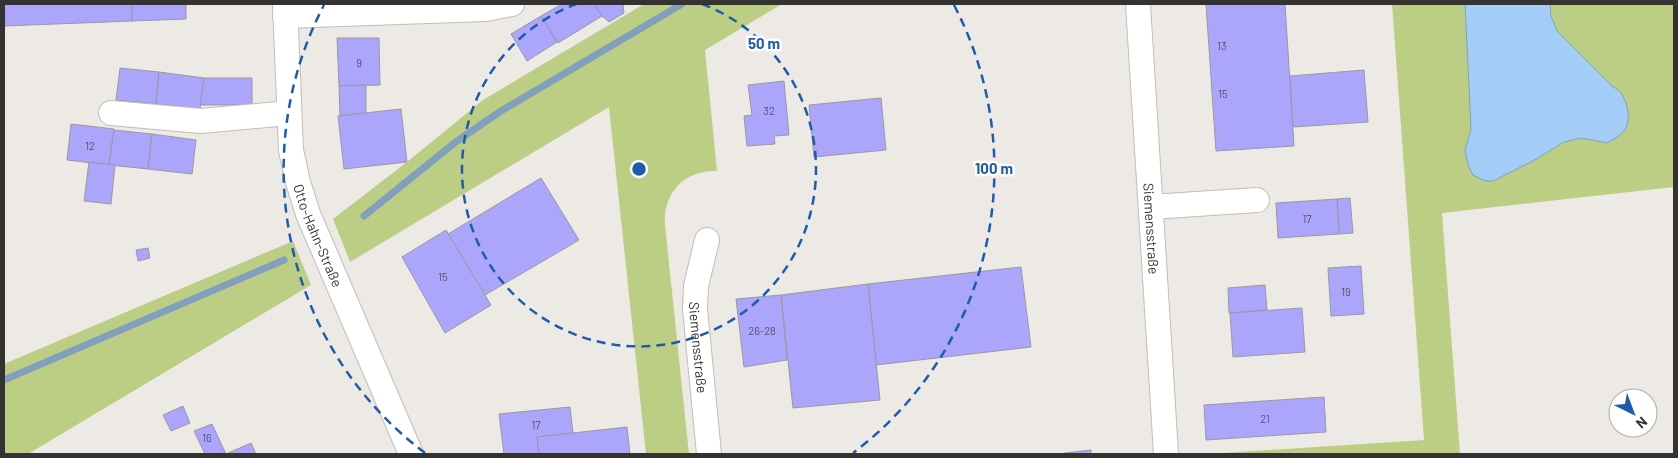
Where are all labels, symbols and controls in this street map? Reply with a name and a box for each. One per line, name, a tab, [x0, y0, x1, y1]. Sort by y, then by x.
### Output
text: 50 m	[748, 34, 780, 52]
house number: 13	[1217, 39, 1227, 52]
house number: 9	[356, 56, 362, 69]
house number: 15	[1218, 87, 1228, 100]
house number: 32	[763, 104, 775, 117]
house number: 12	[85, 139, 95, 152]
text: 100 m	[975, 159, 1013, 177]
centre of rings	[630, 160, 648, 178]
street label: Otto-Hahn-Straße	[291, 182, 347, 289]
street label: Siemensstraße	[1141, 182, 1163, 275]
house number: 17	[1302, 212, 1312, 225]
house number: 15	[438, 270, 448, 283]
house number: 19	[1341, 285, 1351, 298]
street label: Siemensstraße	[686, 302, 712, 394]
house number: 26-28	[748, 324, 776, 337]
north arrow	[1608, 388, 1658, 438]
house number: 21	[1260, 412, 1270, 425]
text: N	[1633, 414, 1651, 432]
house number: 17	[531, 418, 541, 431]
house number: 16	[202, 431, 212, 444]

